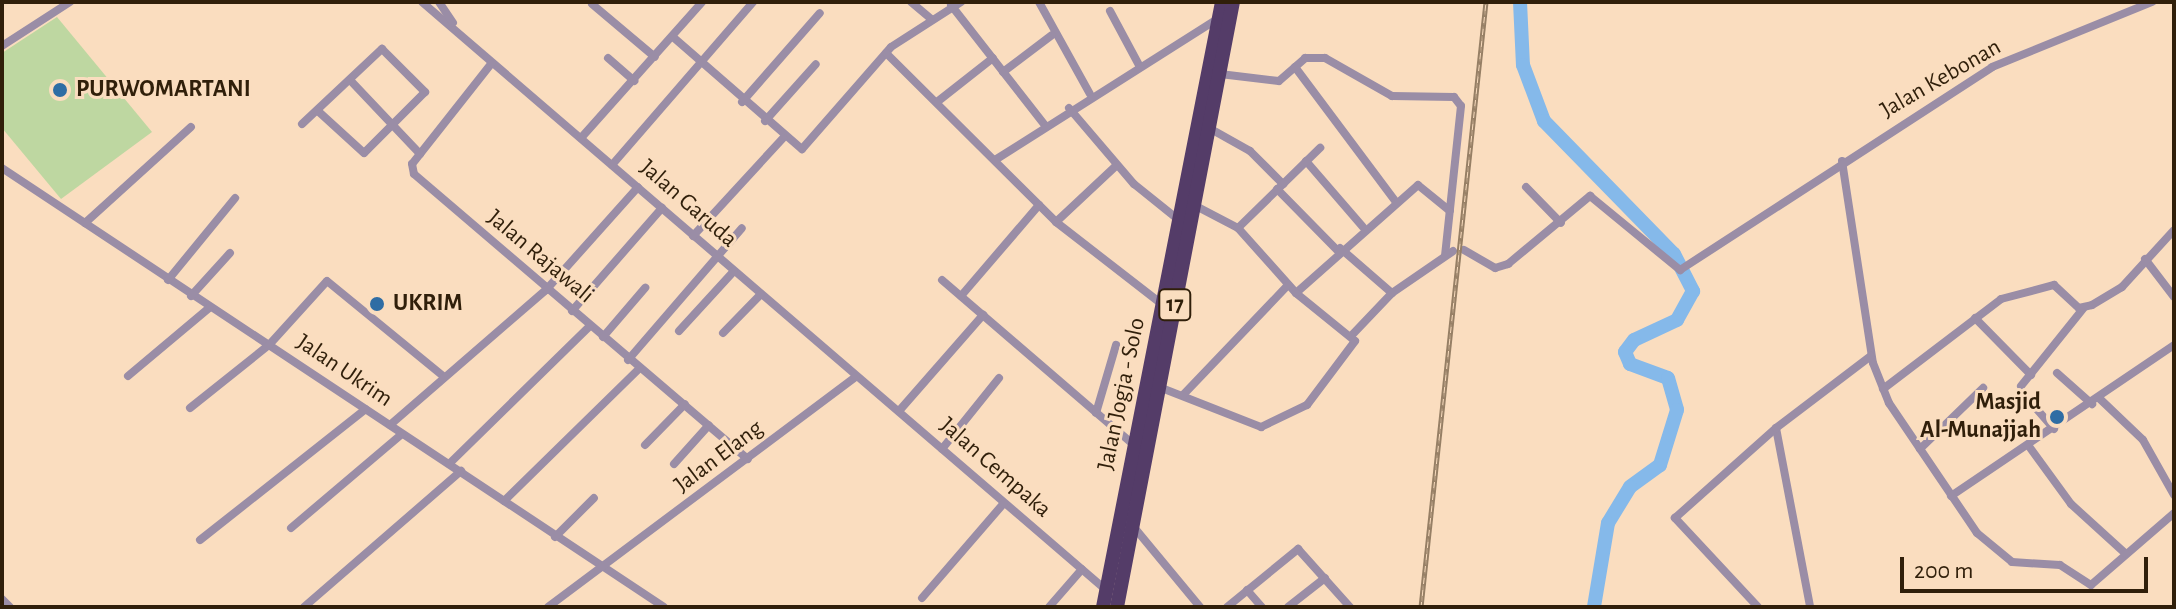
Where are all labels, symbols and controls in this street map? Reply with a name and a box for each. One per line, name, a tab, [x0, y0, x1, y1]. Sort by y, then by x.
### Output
street label: Jalan Kebonan	[1876, 33, 2006, 125]
place label: PURWOMARTANI	[76, 76, 251, 104]
marker: PURWOMARTANI	[51, 81, 69, 99]
street label: Jalan Garuda	[633, 154, 743, 254]
street label: Jalan Rajawali	[481, 204, 599, 310]
road number: 17	[1157, 287, 1193, 323]
place label: UKRIM	[393, 290, 463, 318]
marker: UKRIM	[368, 295, 386, 313]
street label: Jalan Jogja - Solo	[1092, 315, 1152, 473]
street label: Jalan Ukrim	[290, 328, 398, 414]
place label: Masjid Al-Munajjah	[1920, 389, 2041, 445]
marker: Masjid Al-Munajjah	[2048, 408, 2066, 426]
street label: Jalan Cempaka	[933, 412, 1057, 524]
street label: Jalan Elang	[669, 414, 769, 500]
scale bar	[1904, 541, 2152, 591]
text: 200 m	[1914, 559, 1973, 583]

